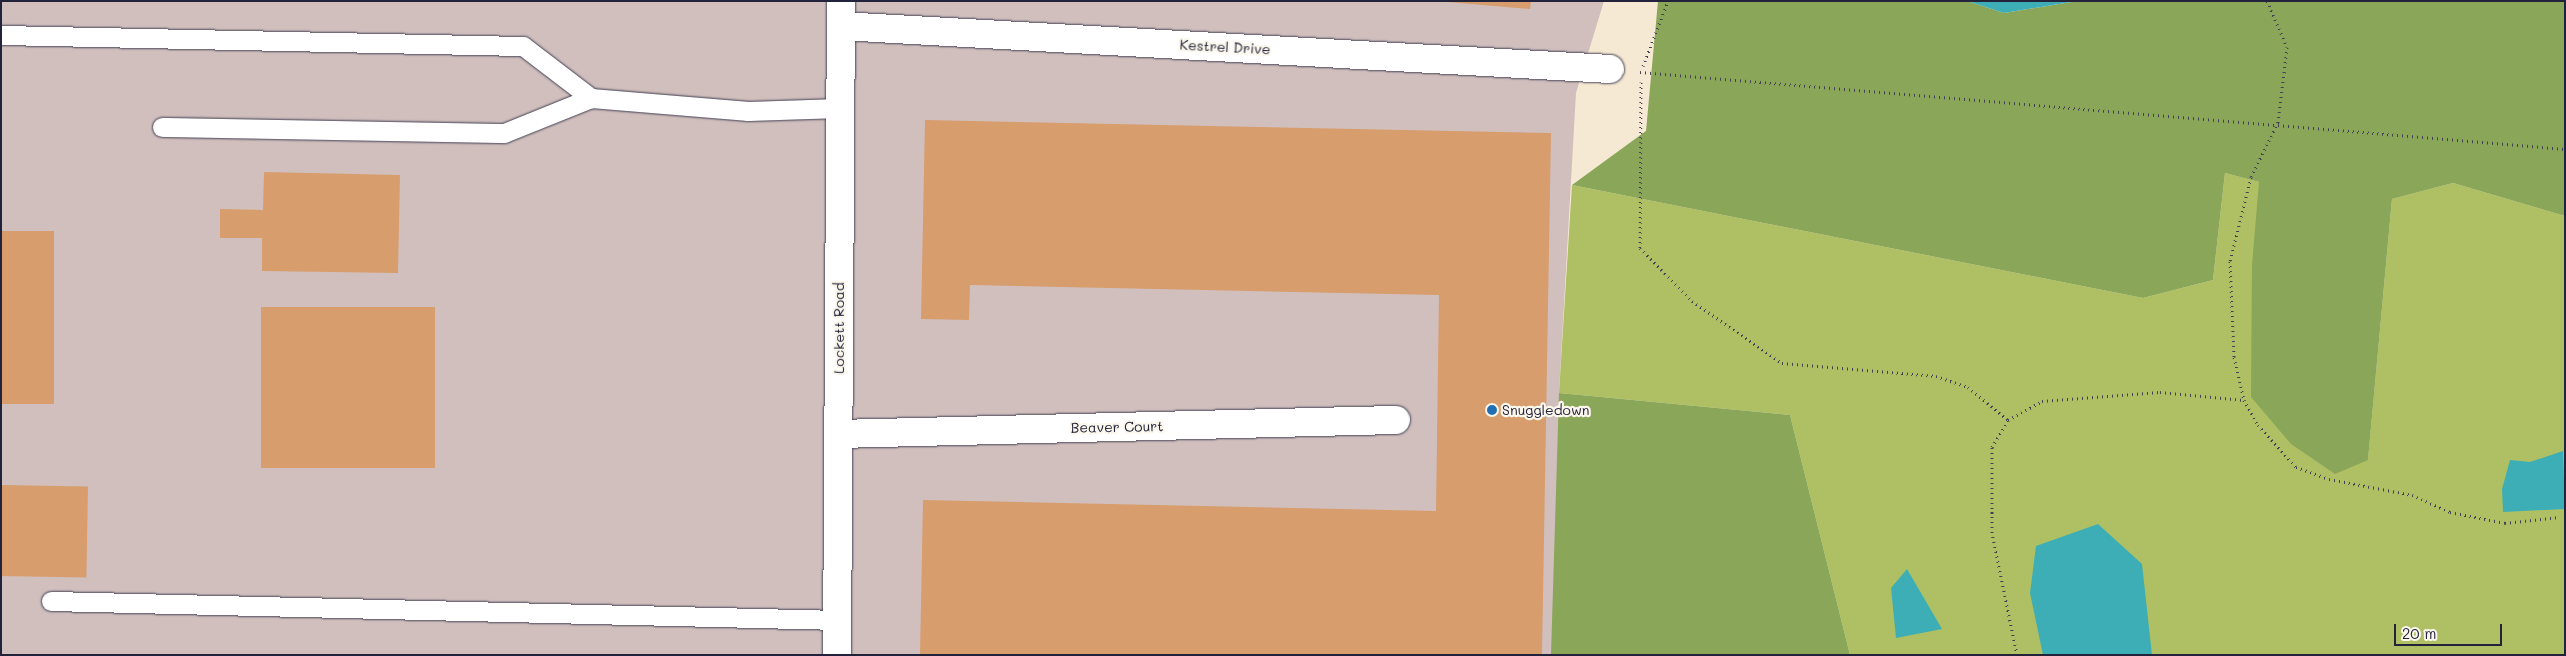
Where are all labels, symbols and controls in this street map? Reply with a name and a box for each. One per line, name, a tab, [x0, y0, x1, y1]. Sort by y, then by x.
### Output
street label: Kestrel Drive	[1179, 36, 1271, 58]
street label: Lockett Road	[831, 282, 847, 374]
place label: Snuggledown	[1502, 402, 1590, 418]
marker: Snuggledown	[1486, 404, 1498, 416]
street label: Beaver Court	[1070, 418, 1164, 436]
scale bar	[2396, 614, 2504, 646]
text: 20 m	[2402, 623, 2436, 643]

